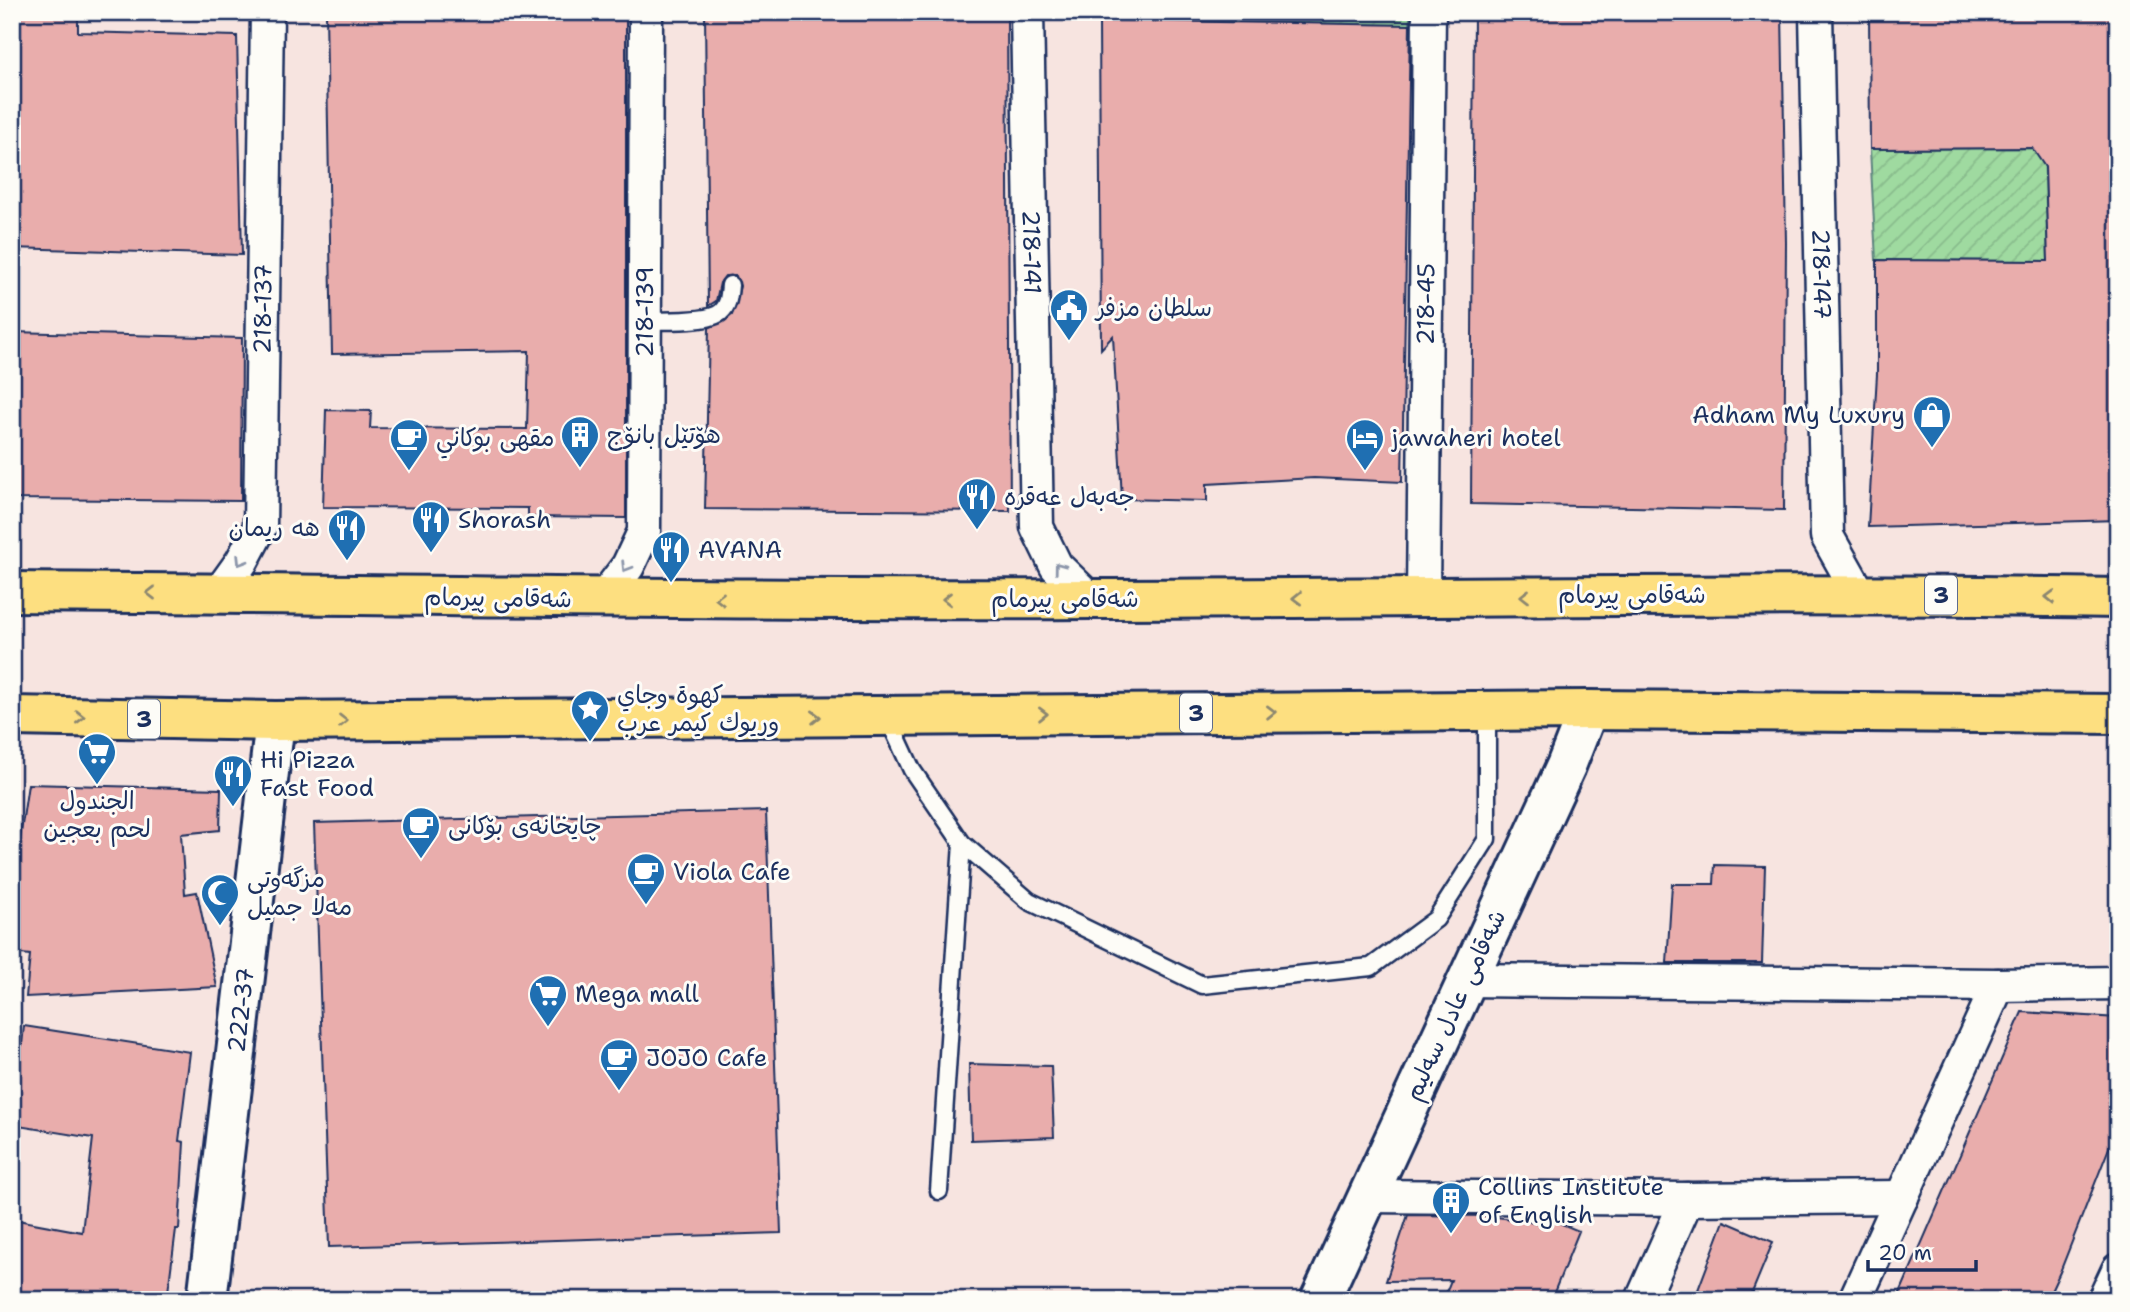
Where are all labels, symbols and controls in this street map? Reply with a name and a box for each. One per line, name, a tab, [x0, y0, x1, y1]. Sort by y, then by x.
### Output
street label: 218-141	[1015, 209, 1048, 294]
street label: 218-147	[1805, 228, 1838, 320]
street label: 218-45	[1410, 263, 1442, 345]
street label: 218-137	[246, 264, 280, 354]
street label: 218-139	[629, 266, 661, 358]
public building icon: سلطان مزفر	[1048, 287, 1090, 342]
place label: سلطان مزفر	[1094, 292, 1212, 324]
shop icon: Adham My Luxury	[1911, 394, 1953, 449]
place label: Adham My Luxury	[1692, 399, 1905, 431]
building icon: هۆتێل بانۆج	[559, 414, 601, 469]
cafe icon: مقهى بوكاني	[388, 417, 430, 472]
hotel icon: jawaheri hotel	[1344, 417, 1386, 472]
place label: هۆتێل بانۆج	[607, 419, 721, 451]
place label: مقهى بوكاني	[436, 422, 554, 459]
place label: jawaheri hotel	[1390, 422, 1561, 454]
restaurant icon: جەبەل عەقرە	[956, 476, 998, 531]
place label: جەبەل عەقرە	[1004, 481, 1135, 513]
restaurant icon: Shorash	[410, 499, 452, 554]
place label: Shorash	[458, 504, 551, 536]
restaurant icon: هه ريمان	[326, 507, 368, 562]
place label: هه ريمان	[229, 512, 320, 544]
restaurant icon: AVANA	[650, 529, 692, 584]
place label: AVANA	[698, 534, 782, 566]
one-way arrow	[237, 554, 250, 567]
one-way arrow	[621, 559, 634, 572]
one-way arrow	[1054, 562, 1067, 574]
road number: 3	[1925, 576, 1957, 614]
street label: شەقامی پیرمام	[1558, 579, 1706, 613]
street label: شەقامی پیرمام	[424, 581, 572, 617]
street label: شەقامی پیرمام	[991, 583, 1139, 617]
one-way arrow	[145, 585, 155, 601]
one-way arrow	[1519, 588, 1529, 604]
one-way arrow	[2044, 589, 2055, 604]
one-way arrow	[1291, 590, 1302, 605]
one-way arrow	[714, 591, 724, 607]
one-way arrow	[941, 591, 952, 607]
place label: كهوة وجاي وريوك كيمر عرب	[617, 679, 779, 739]
place icon: كهوة وجاي وريوك كيمر عرب	[569, 688, 611, 743]
road number: 3	[1180, 694, 1212, 733]
road number: 3	[128, 699, 160, 738]
one-way arrow	[1266, 704, 1276, 720]
one-way arrow	[1038, 707, 1049, 722]
one-way arrow	[811, 709, 821, 725]
one-way arrow	[75, 710, 86, 725]
one-way arrow	[338, 713, 349, 728]
supermarket icon: الجندول لحم بعجين	[76, 731, 118, 786]
place label: Hi Pizza Fast Food	[260, 744, 374, 804]
restaurant icon: Hi Pizza Fast Food	[212, 753, 254, 808]
place label: الجندول لحم بعجين	[43, 785, 151, 847]
cafe icon: چایخانەی بۆکانی	[400, 805, 442, 860]
place label: چایخانەی بۆکانی	[448, 810, 602, 842]
cafe icon: Viola Cafe	[625, 851, 667, 906]
place label: Viola Cafe	[673, 856, 791, 888]
place label: مزگەوتی مەلا جمیل	[247, 863, 352, 923]
mosque icon: مزگەوتی مەلا جمیل	[199, 872, 241, 927]
street label: شەقامی عادل سەلیم	[1397, 904, 1515, 1106]
street label: 222-37	[220, 966, 262, 1054]
supermarket icon: Mega mall	[527, 973, 569, 1028]
place label: Mega mall	[575, 978, 700, 1010]
cafe icon: JOJO Cafe	[598, 1037, 640, 1092]
place label: JOJO Cafe	[646, 1042, 767, 1074]
place label: Collins Institute of English	[1478, 1171, 1664, 1231]
building icon: Collins Institute of English	[1430, 1180, 1472, 1235]
scale bar	[1868, 1228, 1976, 1272]
text: 20 m	[1878, 1239, 1932, 1267]

